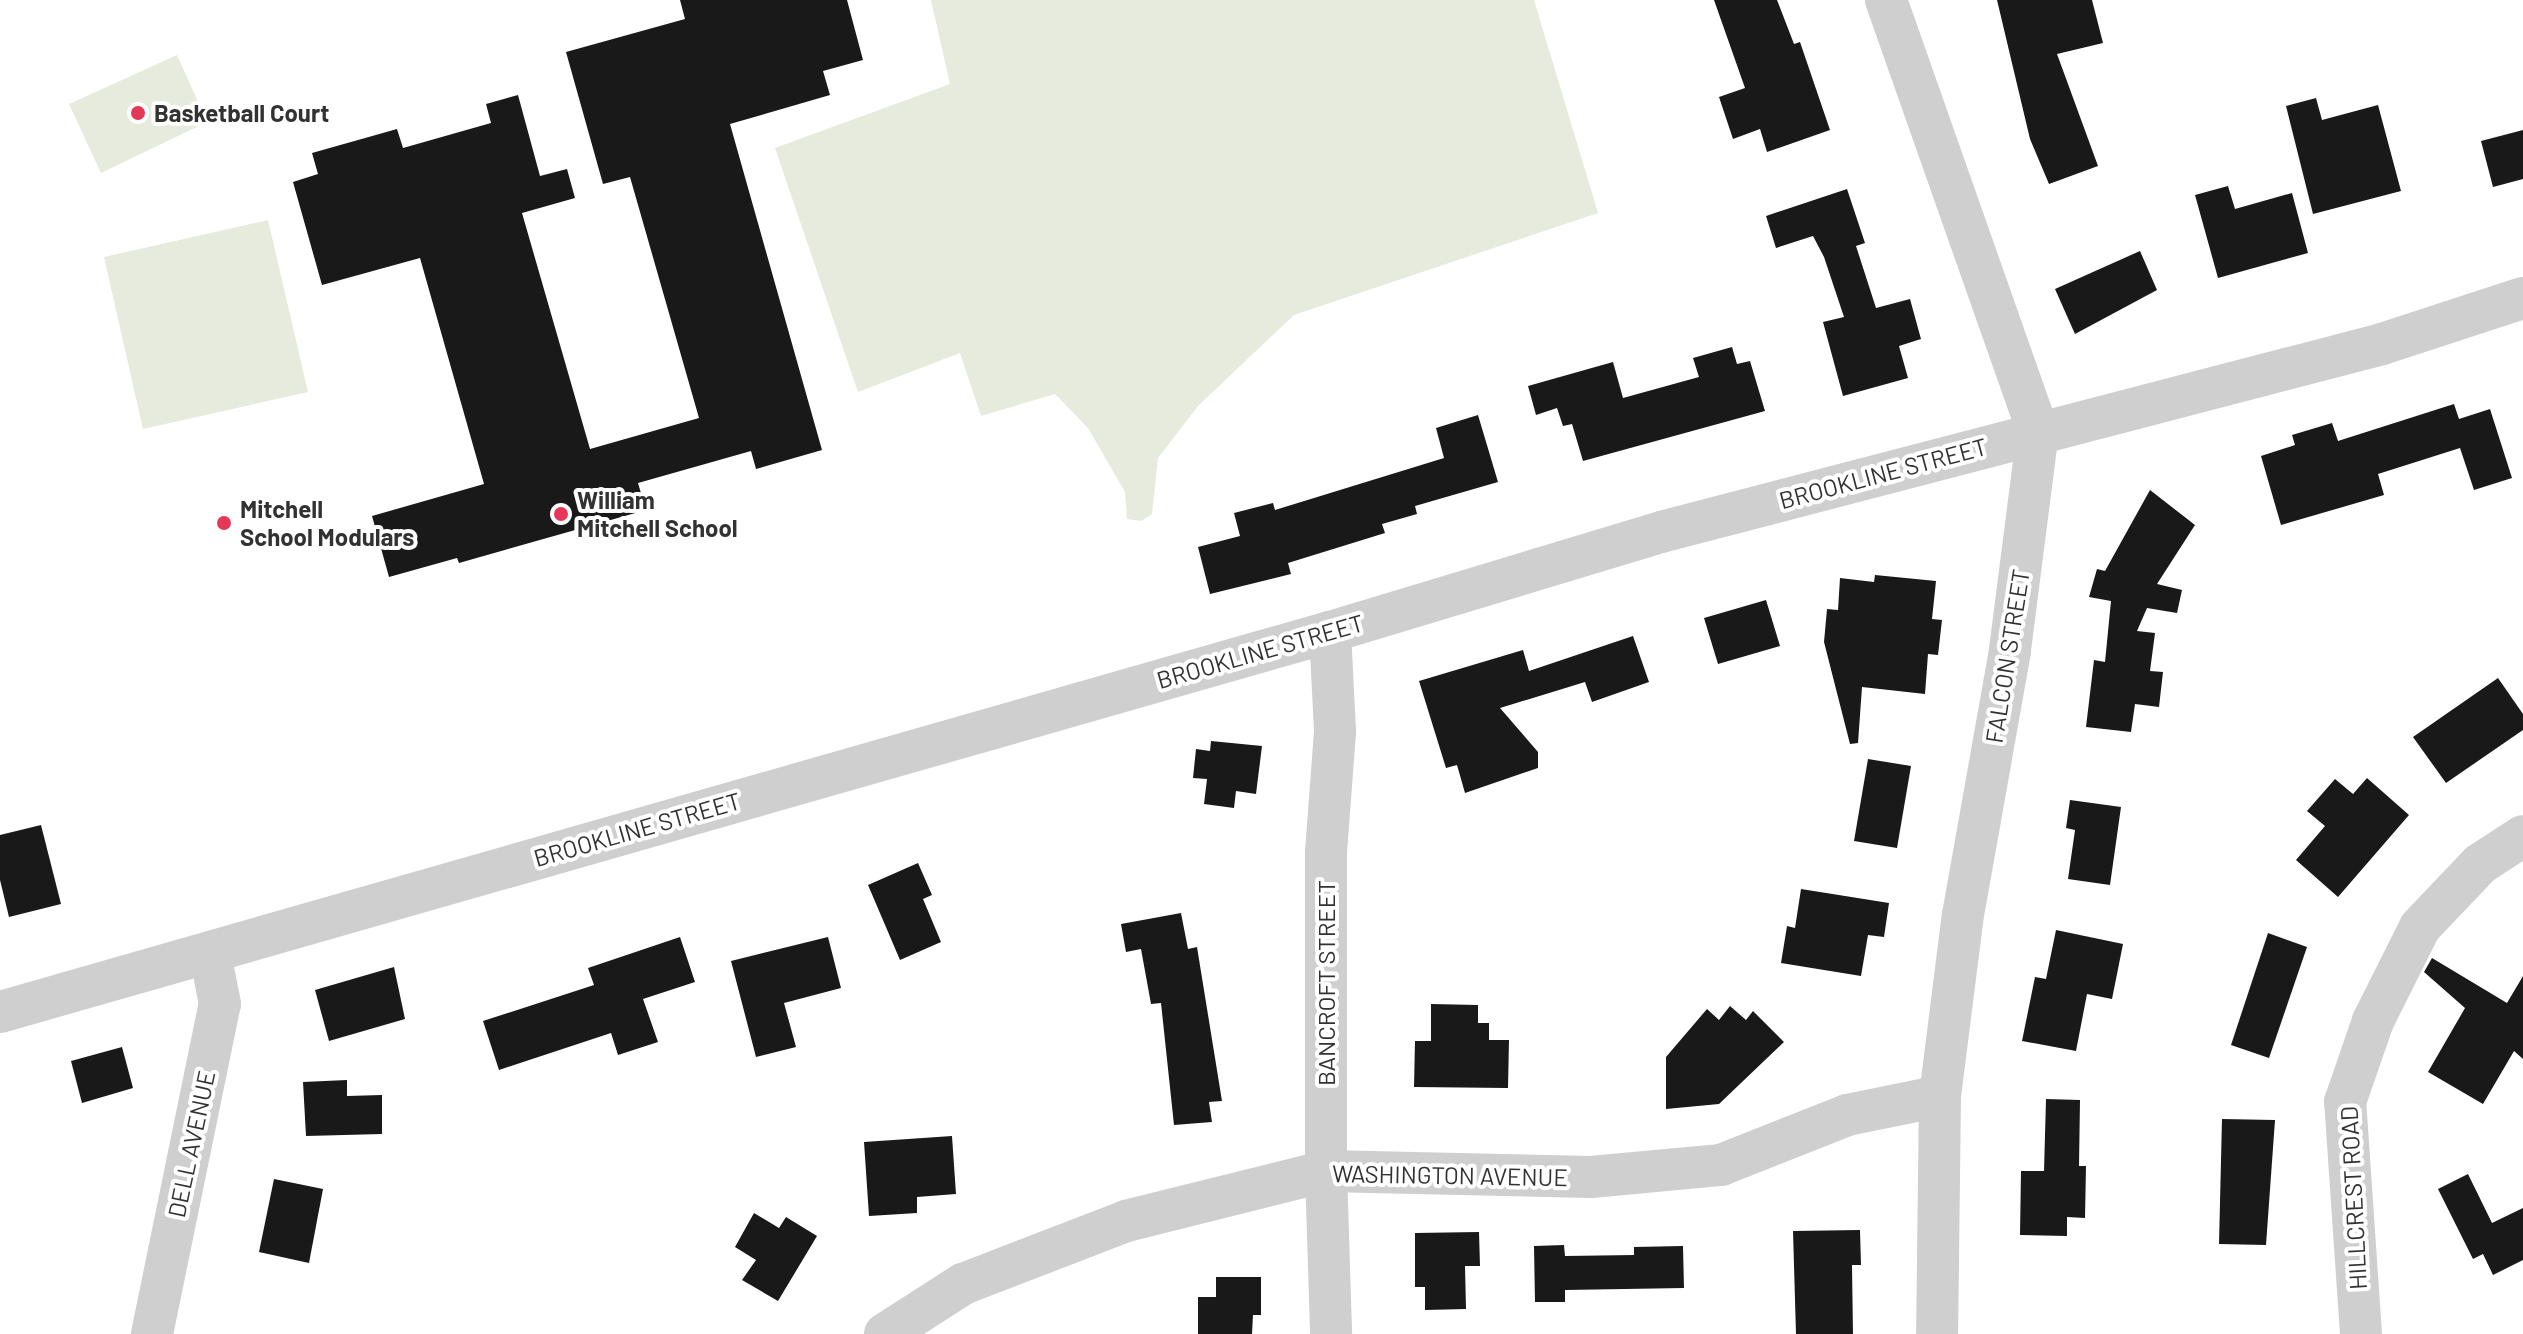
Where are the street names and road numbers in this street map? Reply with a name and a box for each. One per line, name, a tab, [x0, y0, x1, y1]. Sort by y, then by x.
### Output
street label: BROOKLINE STREET	[1776, 431, 1990, 515]
street label: FALCON STREET	[1979, 567, 2035, 745]
street label: BROOKLINE STREET	[1153, 608, 1367, 694]
street label: BROOKLINE STREET	[530, 786, 744, 872]
street label: BANCROFT STREET	[1312, 880, 1340, 1086]
street label: DELL AVENUE	[161, 1068, 221, 1220]
street label: HILLCREST ROAD	[2334, 1105, 2372, 1291]
street label: WASHINGTON AVENUE	[1332, 1159, 1568, 1191]

